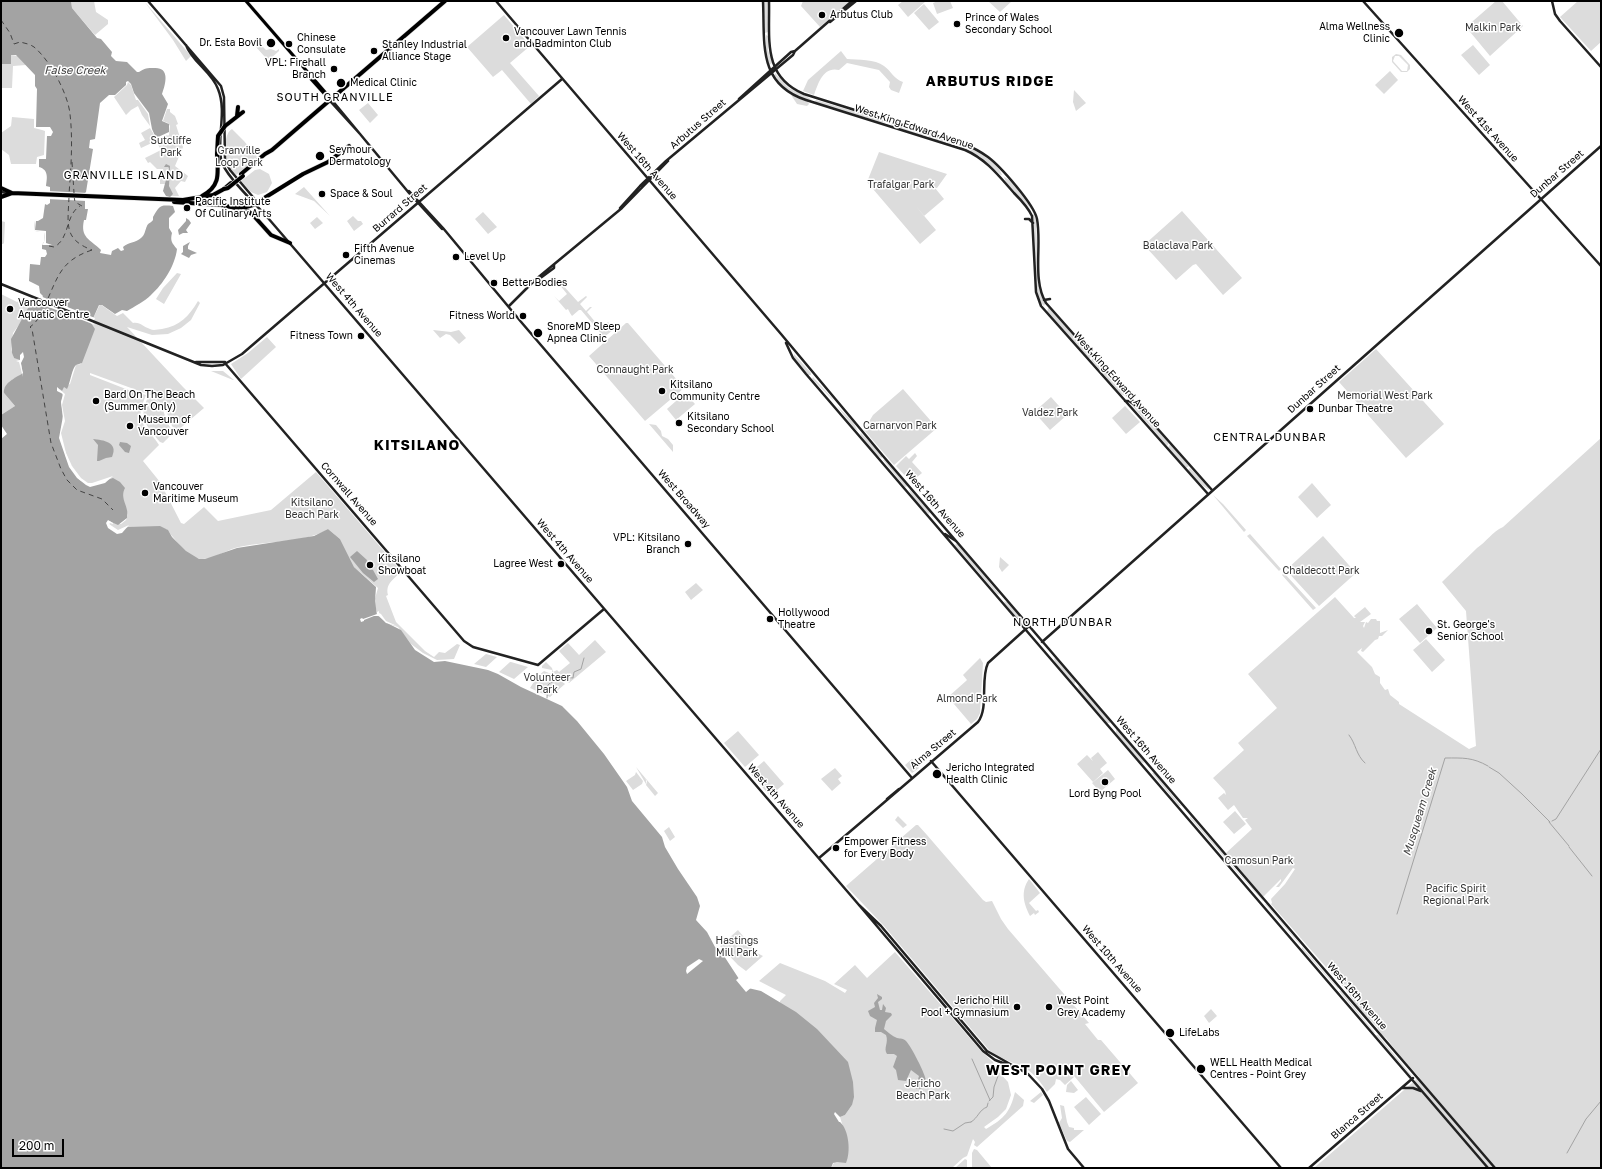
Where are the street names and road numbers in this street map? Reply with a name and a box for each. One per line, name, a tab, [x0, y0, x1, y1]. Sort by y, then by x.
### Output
street label: West 41st Avenue	[1455, 93, 1521, 165]
street label: Arbutus Street	[668, 96, 728, 152]
street label: West King Edward Avenue	[853, 102, 975, 152]
street label: West 16th Avenue	[614, 130, 680, 202]
street label: Dunbar Street	[1528, 147, 1586, 201]
street label: Burrard Street	[370, 181, 430, 235]
street label: West 4th Avenue	[323, 271, 385, 339]
street label: West King Edward Avenue	[1071, 330, 1163, 430]
street label: Dunbar Street	[1285, 362, 1343, 416]
street label: Cornwall Avenue	[318, 460, 380, 528]
street label: West Broadway	[655, 467, 713, 531]
street label: West 16th Avenue	[902, 468, 968, 540]
street label: West 4th Avenue	[534, 517, 596, 585]
street label: West 16th Avenue	[1113, 714, 1179, 786]
street label: Alma Street	[908, 726, 958, 772]
street label: West 4th Avenue	[745, 762, 807, 830]
street label: West 10th Avenue	[1079, 923, 1145, 995]
street label: West 16th Avenue	[1324, 960, 1390, 1032]
street label: Blanca Street	[1329, 1090, 1385, 1142]

